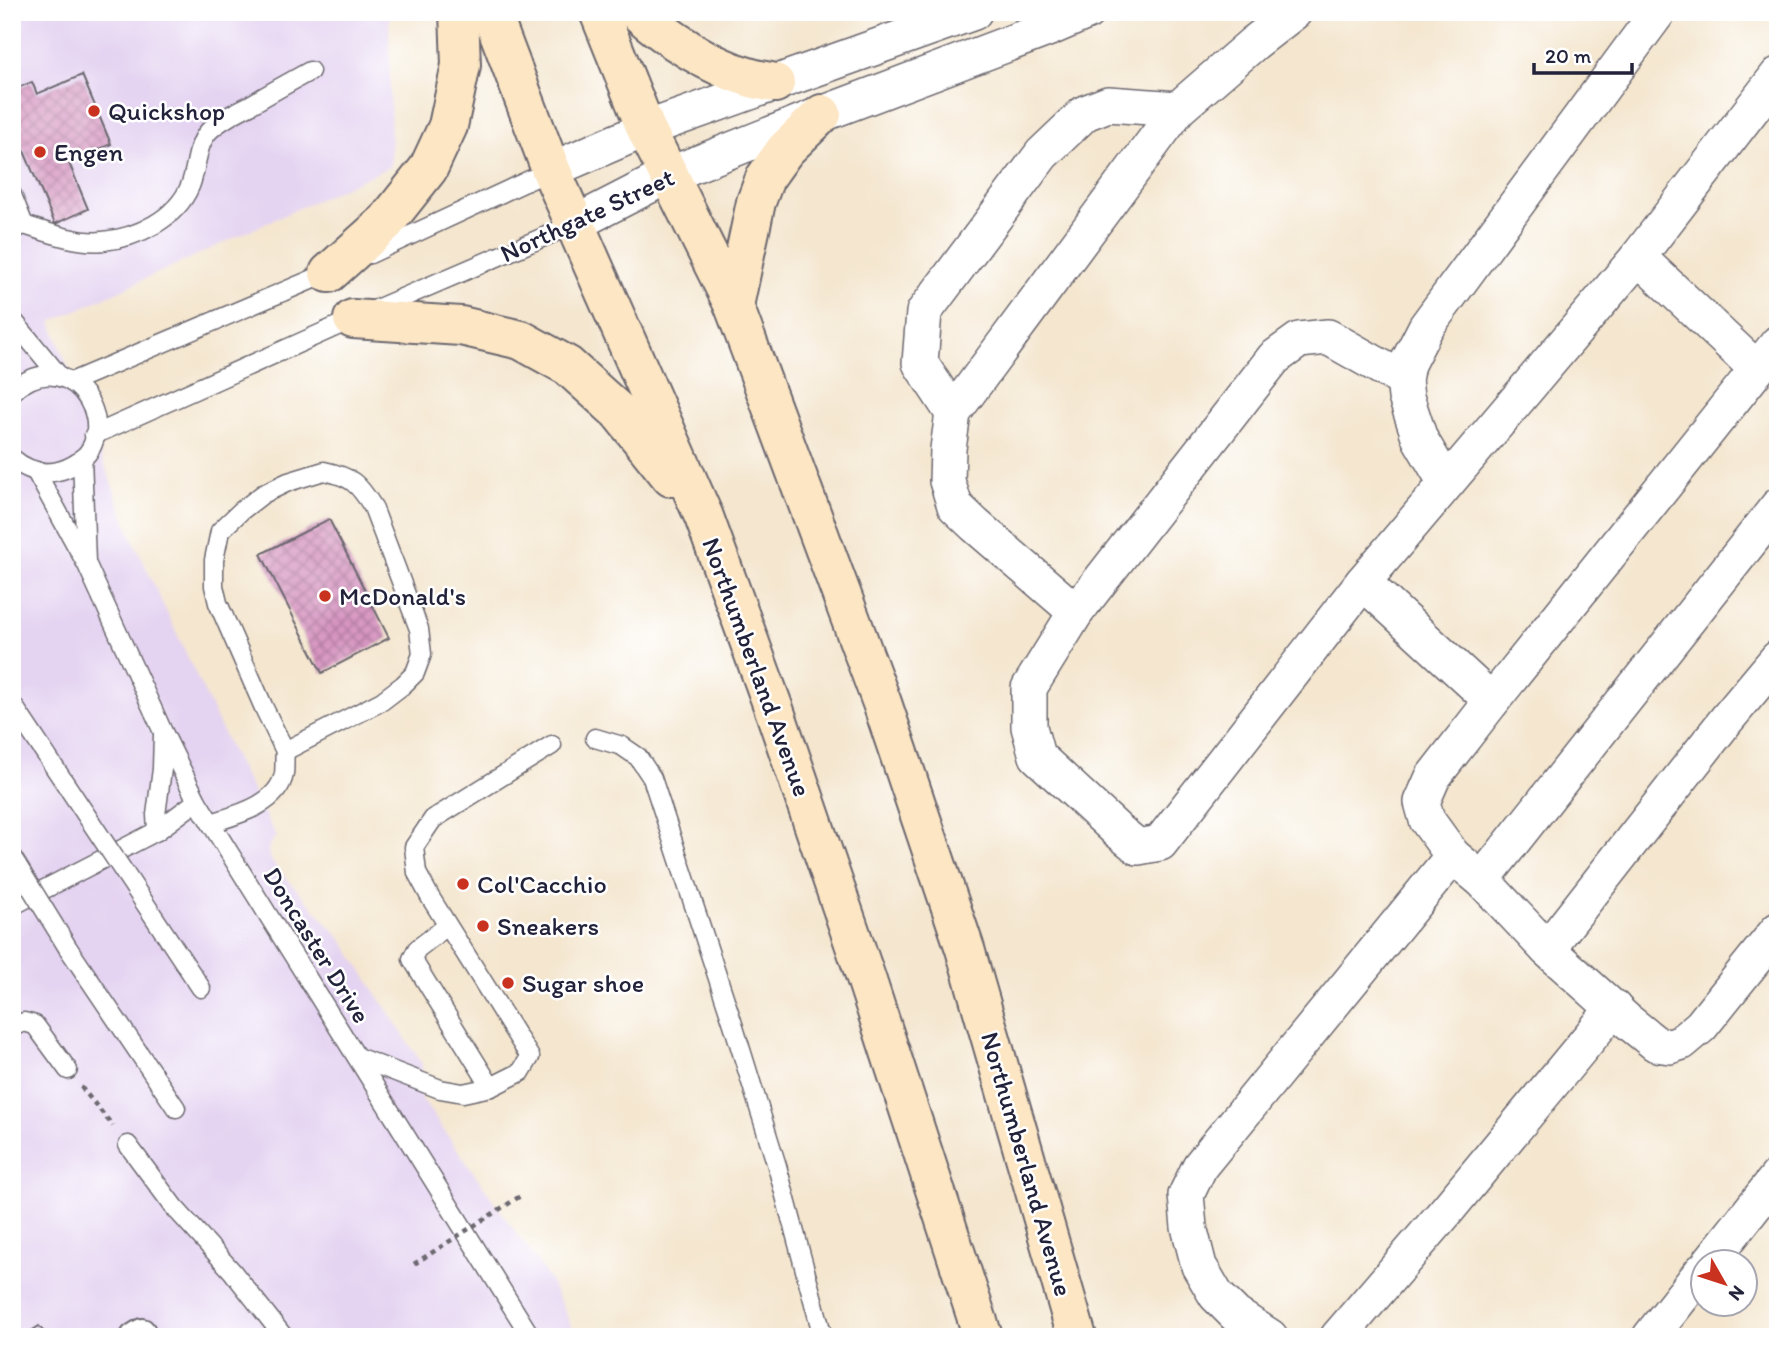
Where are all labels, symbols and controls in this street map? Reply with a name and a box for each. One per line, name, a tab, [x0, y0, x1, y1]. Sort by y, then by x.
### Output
scale bar	[1534, 32, 1632, 76]
text: 20 m	[1545, 43, 1592, 68]
place label: Quickshop	[108, 95, 225, 127]
marker: Quickshop	[86, 103, 102, 119]
place label: Engen	[54, 136, 124, 168]
marker: Engen	[32, 144, 48, 160]
street label: Northgate Street	[495, 161, 679, 269]
street label: Northumberland Avenue	[695, 533, 819, 801]
place label: McDonald's	[339, 580, 466, 612]
marker: McDonald's	[317, 588, 333, 604]
street label: Doncaster Drive	[256, 861, 378, 1029]
place label: Col'Cacchio	[477, 868, 607, 900]
marker: Col'Cacchio	[455, 876, 471, 892]
place label: Sneakers	[497, 910, 599, 942]
marker: Sneakers	[475, 918, 491, 934]
place label: Sugar shoe	[522, 967, 644, 999]
marker: Sugar shoe	[500, 975, 516, 991]
street label: Northumberland Avenue	[974, 1028, 1080, 1300]
north arrow	[1688, 1248, 1758, 1318]
text: N	[1724, 1281, 1750, 1306]

